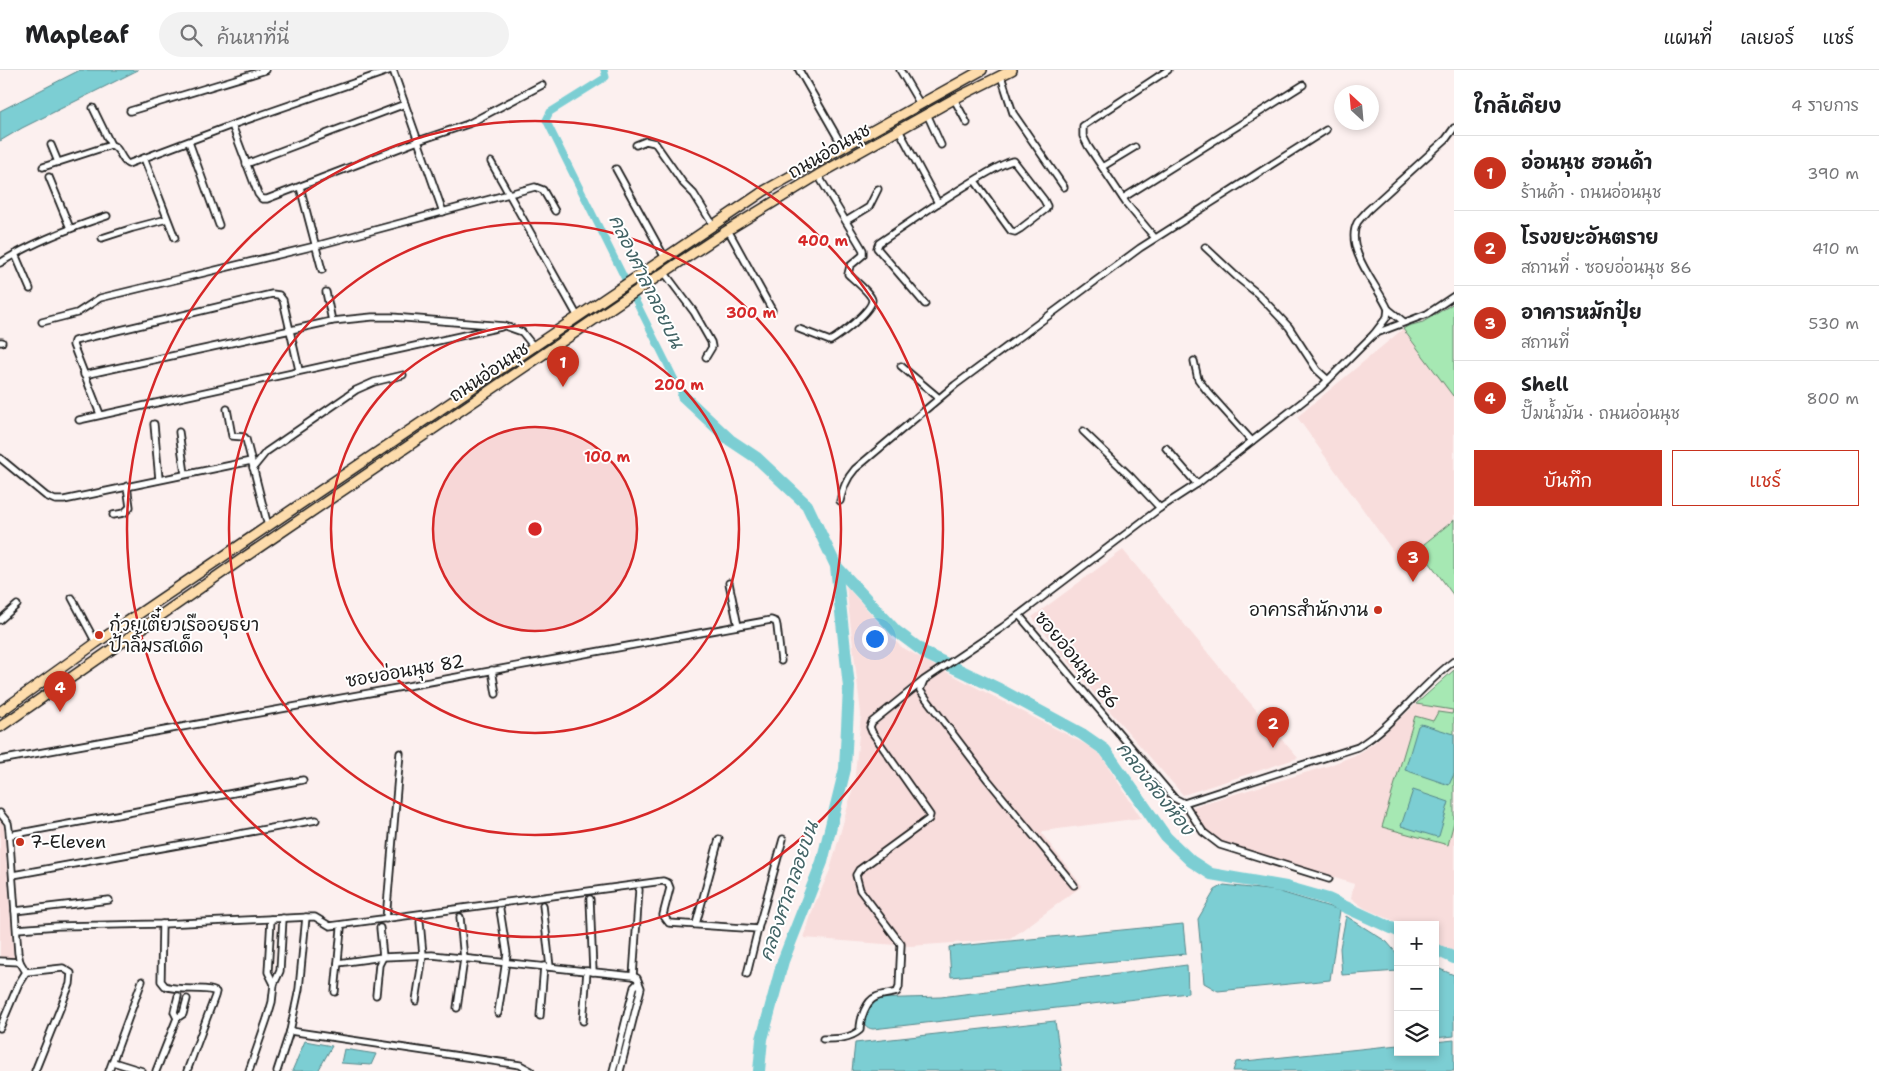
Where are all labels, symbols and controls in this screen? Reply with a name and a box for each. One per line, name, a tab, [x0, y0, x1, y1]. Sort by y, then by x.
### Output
search box	[159, 12, 509, 57]
text: Mapleaf	[25, 19, 129, 51]
icon: search	[177, 21, 205, 49]
text: ค้นหาที่นี่	[217, 25, 289, 50]
text: แผนที่	[1664, 26, 1712, 50]
text: เลเยอร์	[1740, 26, 1794, 50]
text: แชร์	[1822, 26, 1854, 50]
north arrow	[1334, 85, 1379, 130]
text: ใกล้เคียง	[1474, 92, 1561, 120]
text: 4 รายการ	[1791, 95, 1859, 116]
street label: ถนนอ่อนนุช	[783, 118, 876, 186]
text: อ่อนนุช ฮอนด้า	[1521, 150, 1652, 175]
text: 1	[1486, 163, 1494, 184]
text: 390 m	[1807, 163, 1859, 184]
text: ร้านค้า · ถนนอ่อนนุช	[1521, 182, 1661, 203]
water label: คลองศาลาลอยบน	[603, 210, 690, 353]
text: โรงขยะอันตราย	[1521, 225, 1659, 250]
text: 400 m	[798, 231, 848, 251]
text: 2	[1484, 238, 1496, 259]
text: 410 m	[1812, 238, 1859, 259]
text: สถานที่ · ซอยอ่อนนุช 86	[1521, 257, 1692, 278]
text: อาคารหมักปุ๋ย	[1521, 300, 1642, 325]
text: 300 m	[726, 303, 776, 323]
text: 3	[1484, 313, 1496, 334]
text: 530 m	[1809, 313, 1859, 334]
text: สถานที่	[1521, 332, 1569, 353]
street label: ถนนอ่อนนุช	[444, 337, 535, 409]
pin: 1	[547, 346, 579, 387]
text: Shell	[1521, 372, 1569, 397]
text: 200 m	[654, 375, 704, 395]
text: 4	[1484, 388, 1496, 409]
text: 800 m	[1807, 388, 1859, 409]
text: ปั๊มน้ำมัน · ถนนอ่อนนุช	[1521, 403, 1680, 424]
text: 100 m	[584, 447, 630, 467]
button: บันทึก	[1474, 450, 1662, 506]
button: แชร์	[1672, 450, 1859, 506]
centre of rings	[526, 520, 544, 538]
pin: 3	[1397, 541, 1429, 582]
place label: อาคารสำนักงาน	[1249, 598, 1368, 622]
marker: อาคารสำนักงาน	[1372, 604, 1384, 616]
street label: ซอยอ่อนนุช 86	[1028, 606, 1125, 715]
place label: ก๋วยเตี๋ยวเรืออยุธยา ป้าลิ้มรสเด็ด	[109, 607, 259, 658]
your location	[862, 626, 888, 652]
marker: ก๋วยเตี๋ยวเรืออยุธยา ป้าลิ้มรสเด็ด	[93, 629, 105, 641]
street label: ซอยอ่อนนุช 82	[344, 649, 466, 695]
pin: 4	[44, 671, 76, 712]
pin: 2	[1257, 707, 1289, 748]
water label: คลองสองห้อง	[1111, 736, 1201, 842]
water label: คลองศาลาลอยบน	[753, 817, 824, 964]
place label: 7-Eleven	[30, 830, 106, 854]
marker: 7-Eleven	[14, 836, 26, 848]
map controls	[1394, 921, 1439, 1056]
button: +	[1394, 921, 1439, 966]
button: −	[1394, 966, 1439, 1011]
button: layers	[1394, 1011, 1439, 1056]

